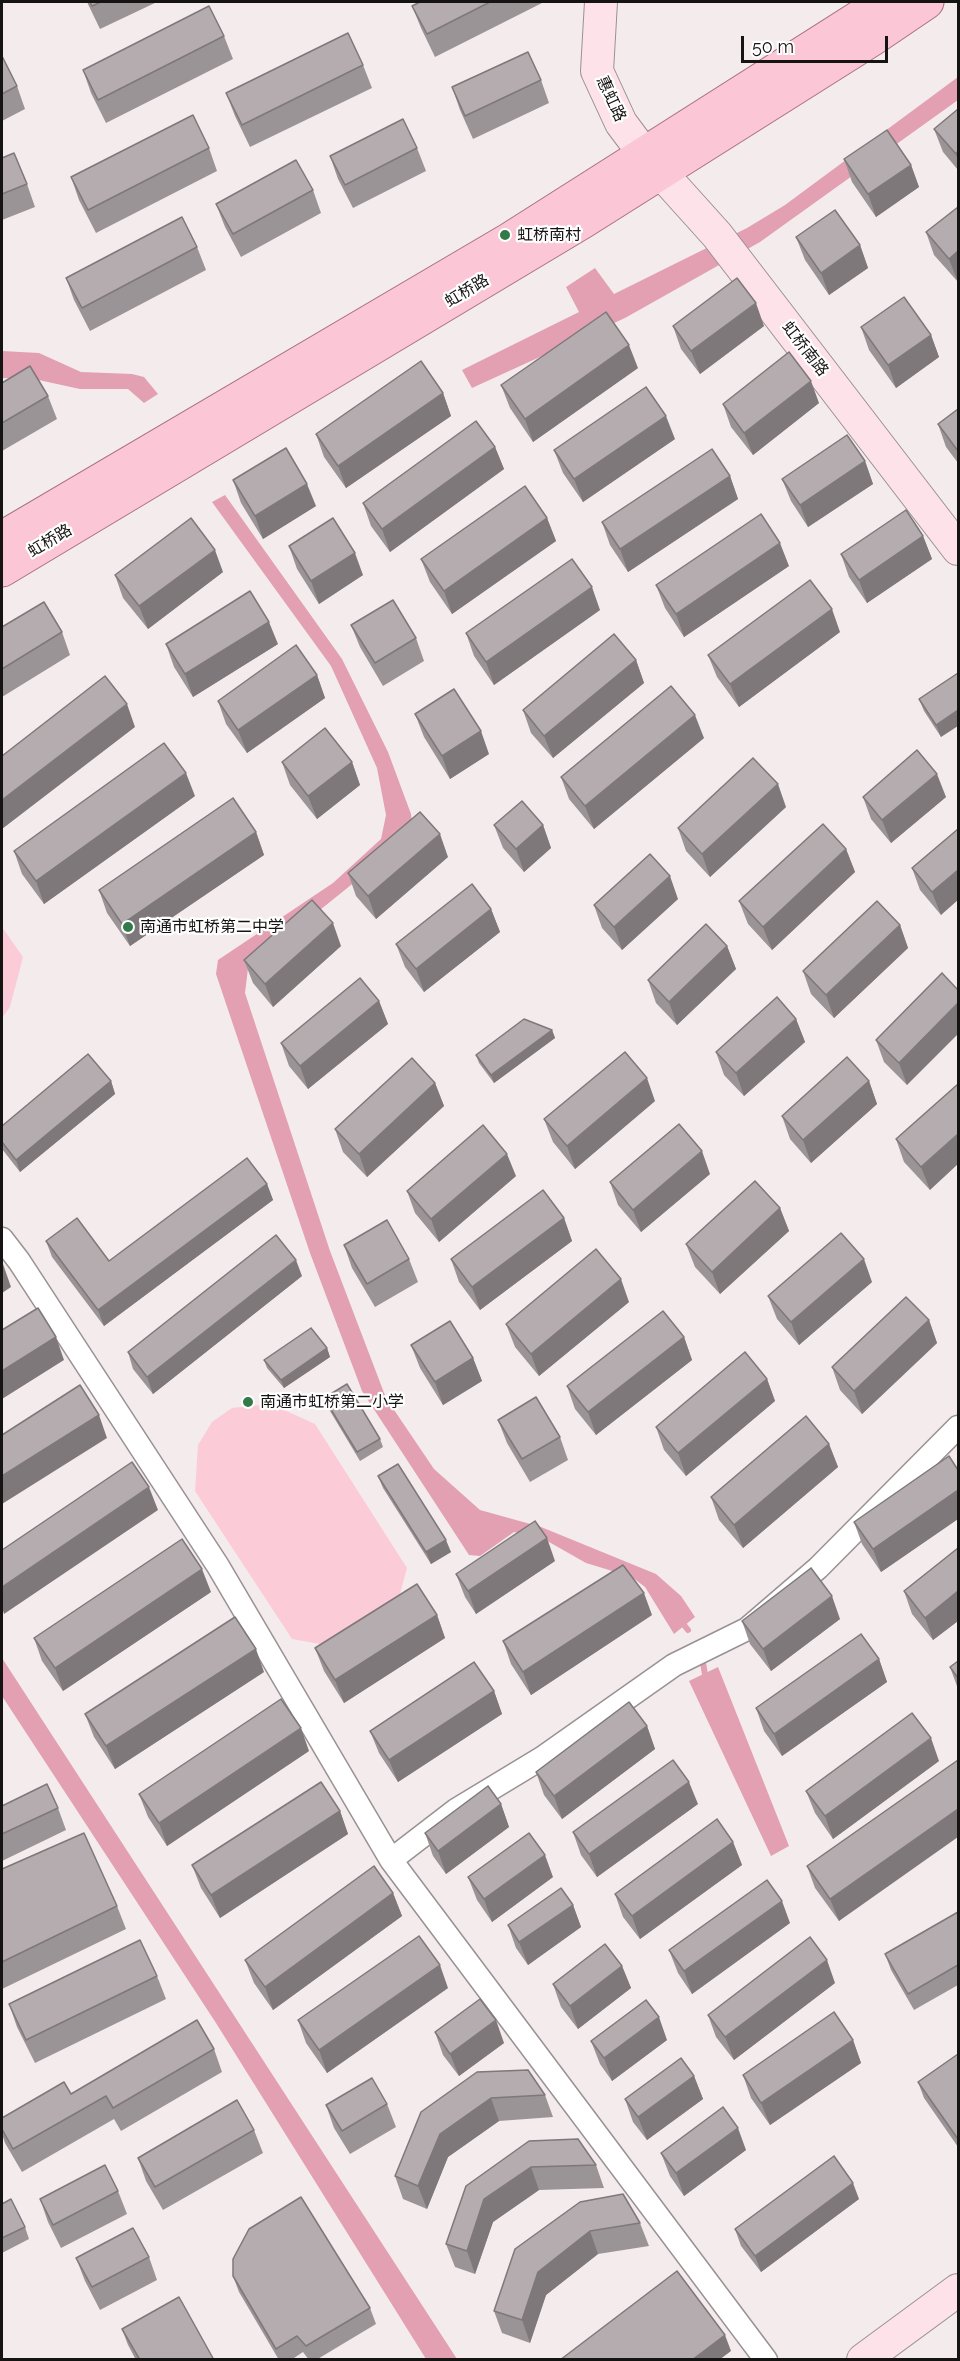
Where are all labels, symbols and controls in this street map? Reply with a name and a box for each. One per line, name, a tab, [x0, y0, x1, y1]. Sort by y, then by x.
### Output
scale bar	[744, 24, 891, 62]
text: 50 m	[752, 36, 794, 57]
street label: 惠虹路	[592, 73, 630, 125]
place label: 虹桥南村	[517, 225, 581, 245]
marker: 虹桥南村	[498, 228, 512, 242]
street label: 虹桥路	[441, 270, 493, 312]
street label: 虹桥南路	[778, 318, 832, 380]
street label: 虹桥路	[24, 520, 76, 562]
place label: 南通市虹桥第二中学	[140, 917, 284, 937]
marker: 南通市虹桥第二中学	[121, 920, 135, 934]
place label: 南通市虹桥第二小学	[260, 1392, 404, 1412]
marker: 南通市虹桥第二小学	[241, 1395, 255, 1409]

